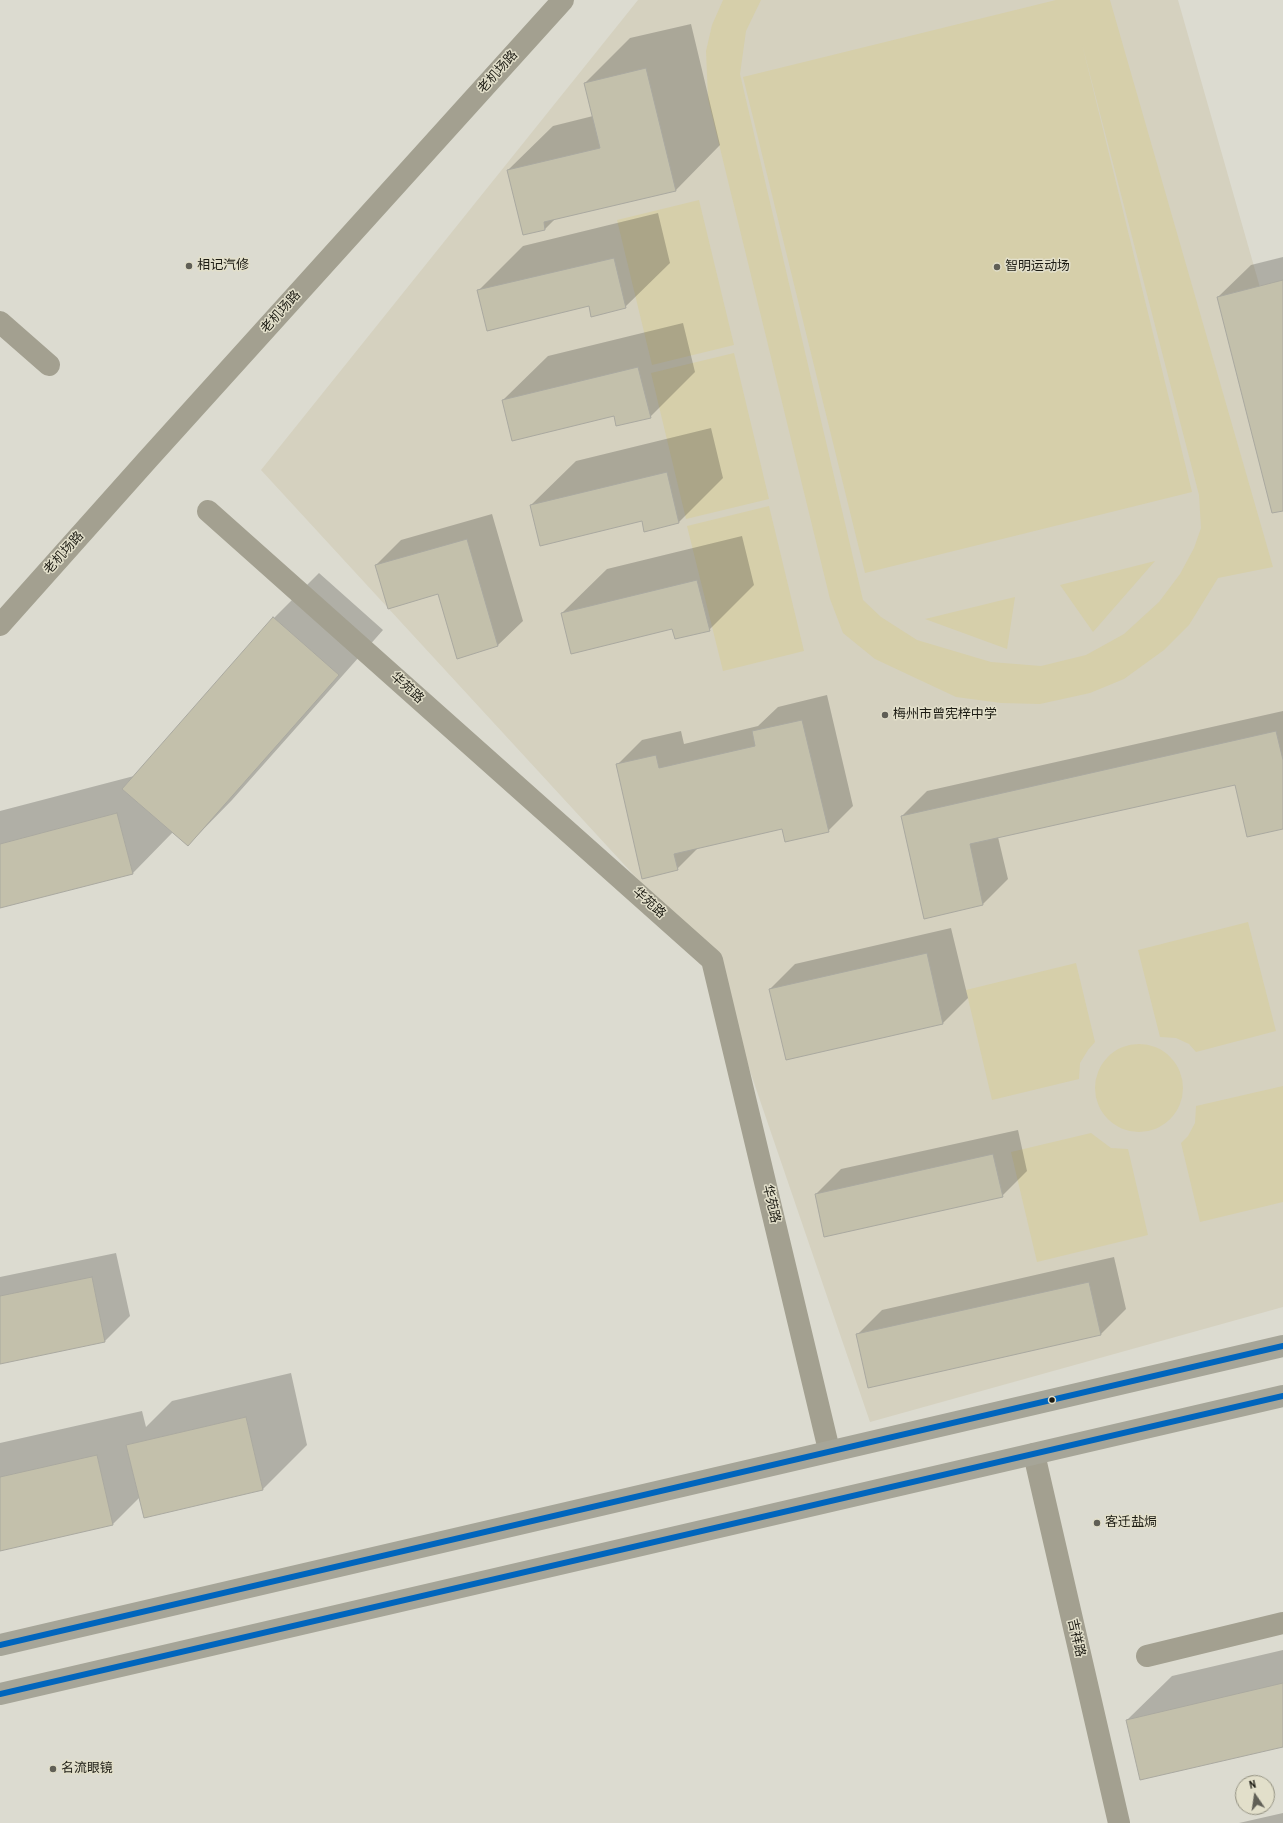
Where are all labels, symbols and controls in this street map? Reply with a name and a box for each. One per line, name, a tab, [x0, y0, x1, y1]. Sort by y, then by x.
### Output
street label: 老机场路	[475, 47, 521, 97]
place label: 相记汽修	[197, 258, 249, 274]
place label: 智明运动场	[1005, 259, 1070, 275]
marker: 相记汽修	[184, 261, 194, 271]
marker: 智明运动场	[992, 262, 1002, 272]
street label: 老机场路	[258, 287, 304, 337]
street label: 老机场路	[41, 528, 87, 578]
street label: 华苑路	[387, 669, 427, 707]
place label: 梅州市曾宪梓中学	[893, 707, 997, 723]
marker: 梅州市曾宪梓中学	[880, 710, 890, 720]
street label: 华苑路	[629, 884, 669, 922]
street label: 华苑路	[759, 1183, 783, 1225]
unlabelled marker	[1047, 1395, 1057, 1405]
place label: 客迁盐焗	[1105, 1515, 1157, 1531]
marker: 客迁盐焗	[1092, 1518, 1102, 1528]
street label: 吉祥路	[1064, 1617, 1088, 1659]
place label: 名流眼镜	[61, 1761, 113, 1777]
marker: 名流眼镜	[48, 1764, 58, 1774]
north arrow	[1235, 1775, 1275, 1815]
text: N	[1248, 1777, 1257, 1792]

